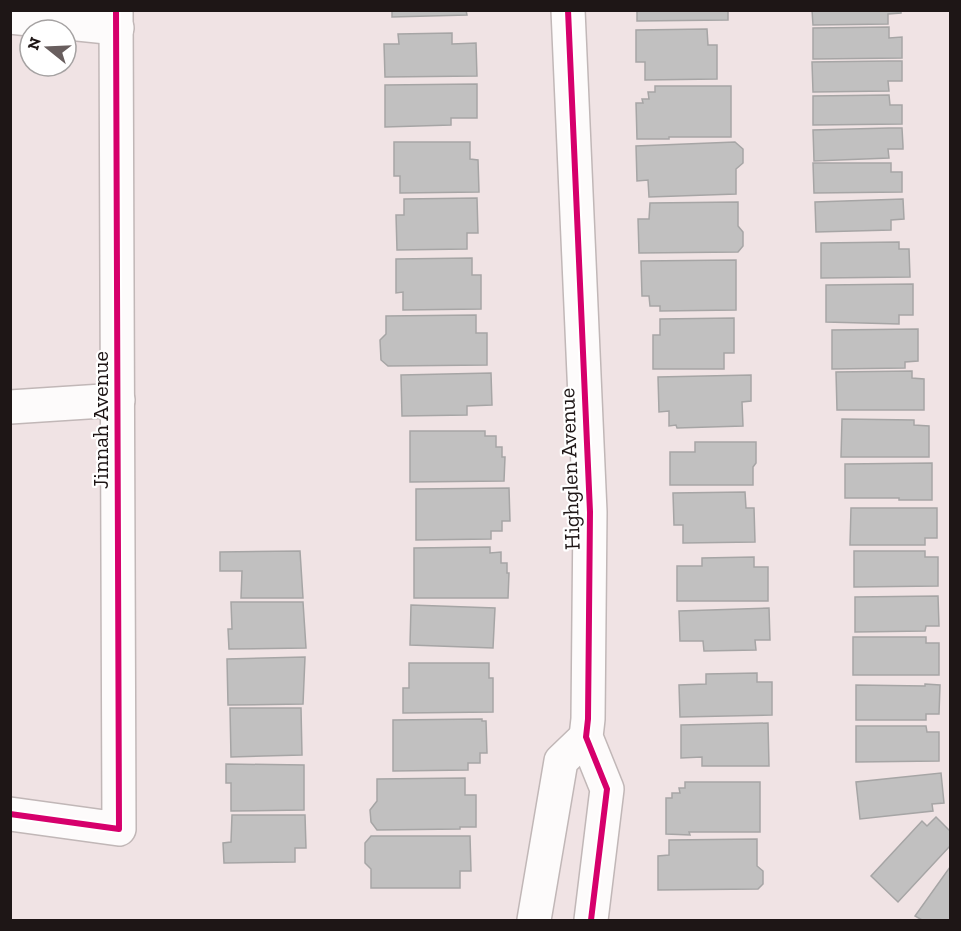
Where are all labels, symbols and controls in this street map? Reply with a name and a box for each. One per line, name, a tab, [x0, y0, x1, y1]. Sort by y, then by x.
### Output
north arrow	[18, 18, 78, 78]
text: N	[23, 35, 45, 52]
street label: Jinnah Avenue	[87, 351, 114, 489]
street label: Highglen Avenue	[553, 388, 586, 550]

